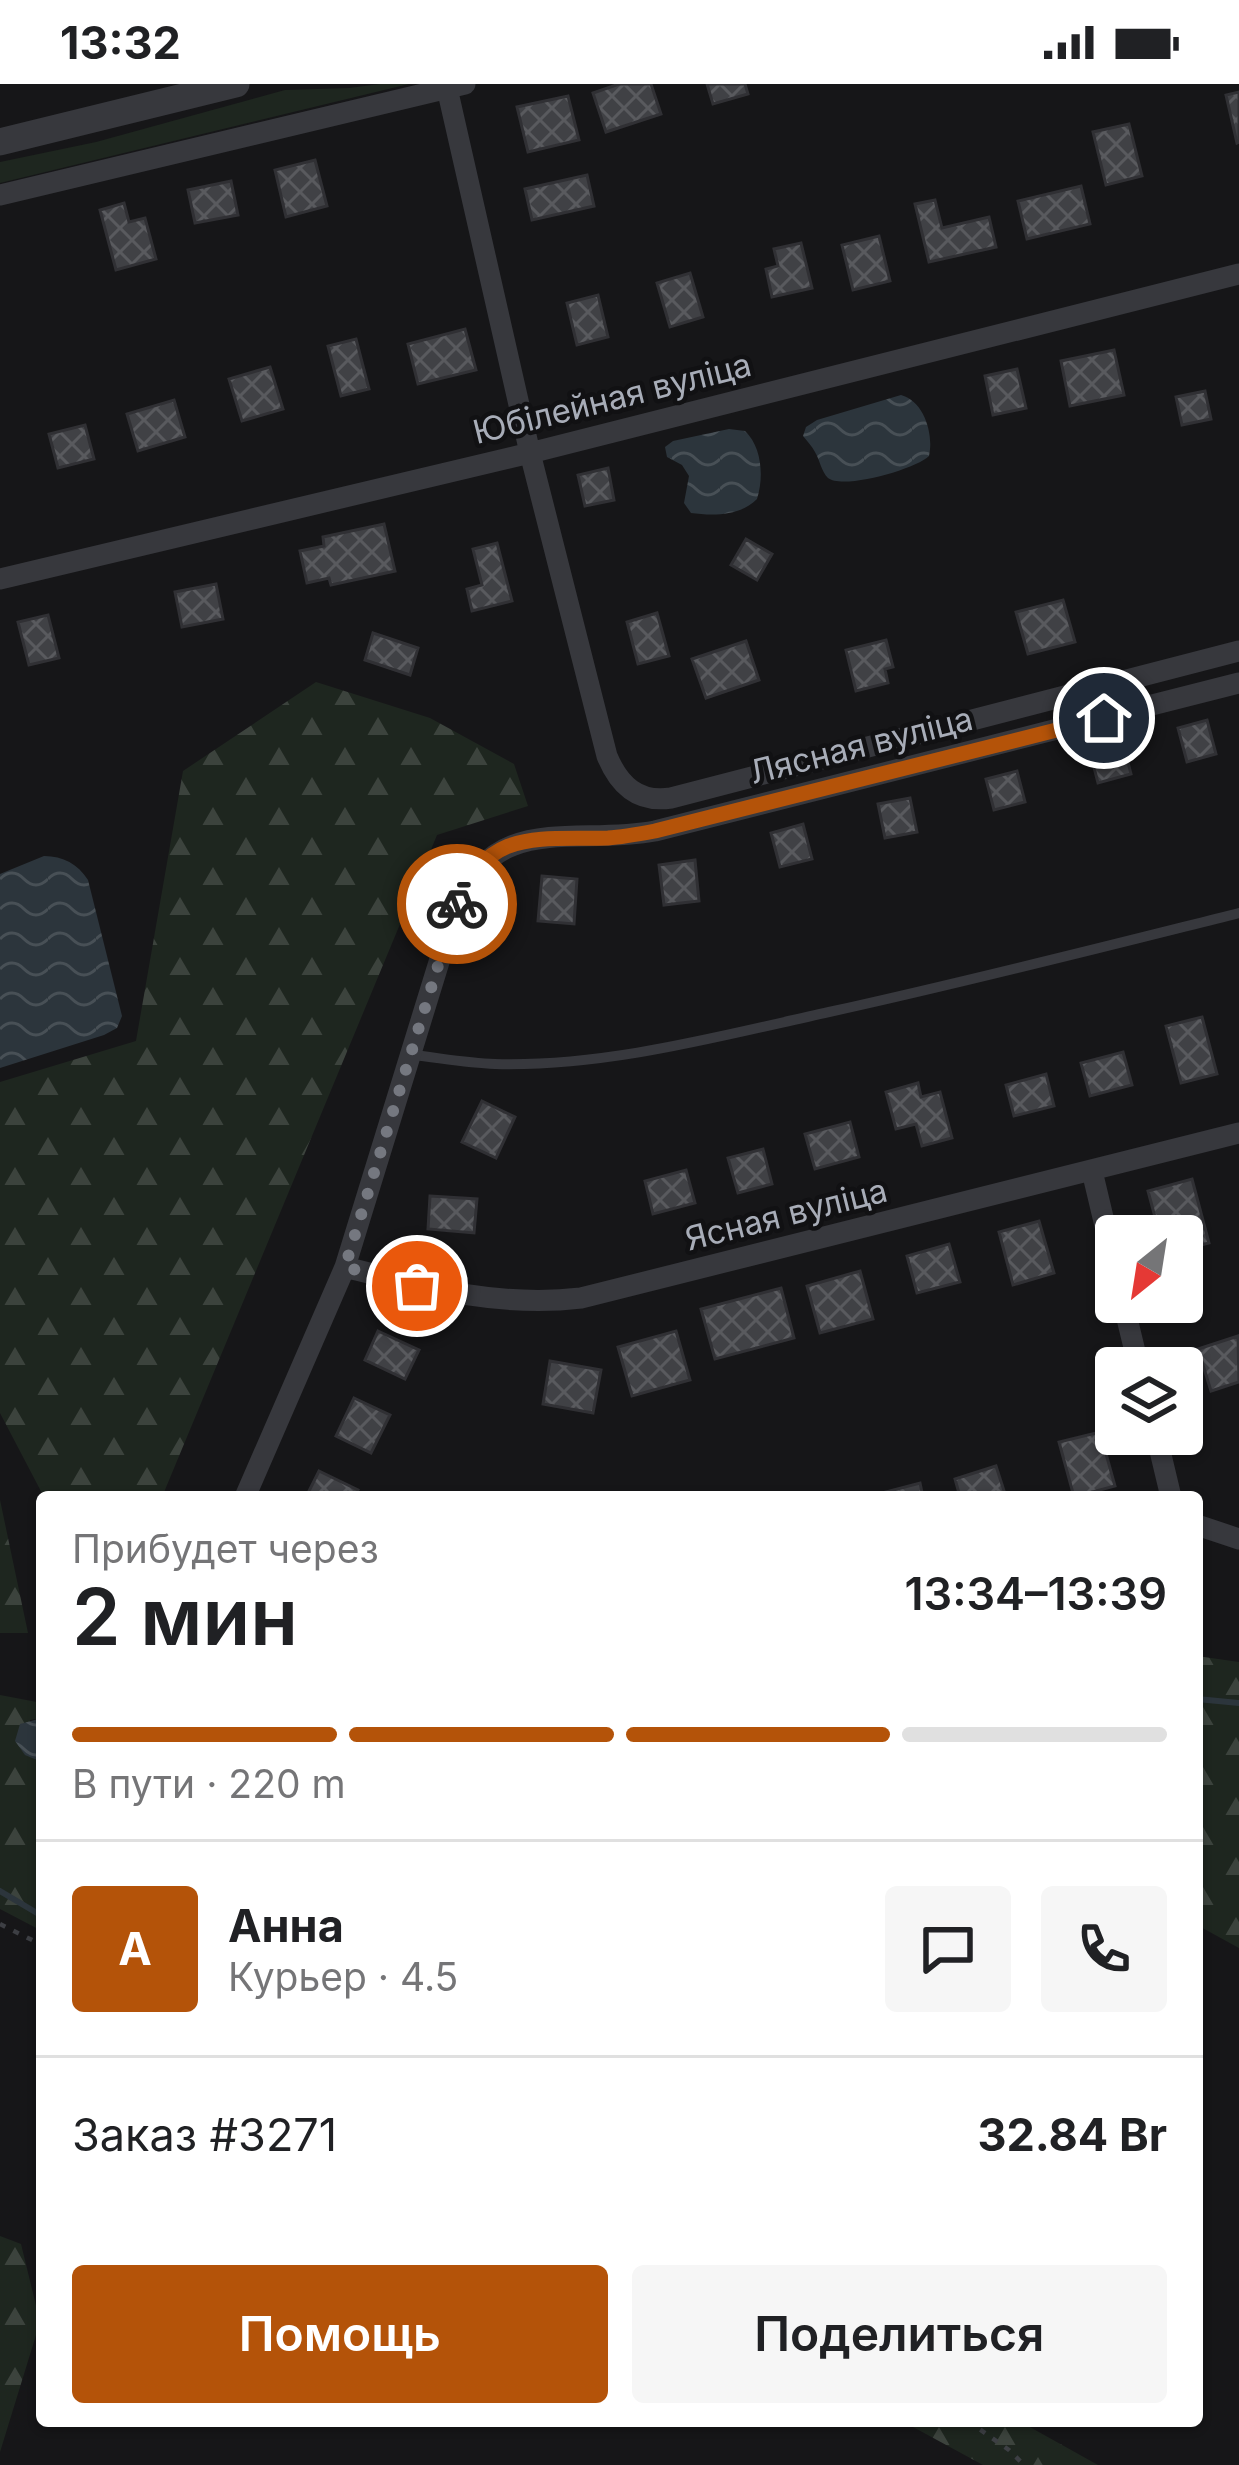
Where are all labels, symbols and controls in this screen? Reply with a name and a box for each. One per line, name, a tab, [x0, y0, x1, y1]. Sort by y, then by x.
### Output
text: 13:32	[60, 15, 181, 70]
street label: Юбілейная вуліца	[469, 344, 755, 452]
pin	[1053, 667, 1155, 769]
icon: home	[1071, 685, 1137, 751]
street label: Лясная вуліца	[745, 698, 977, 792]
courier	[397, 844, 517, 964]
icon: bike	[424, 871, 490, 937]
street label: Ясная вуліца	[681, 1170, 891, 1258]
north arrow	[1095, 1215, 1203, 1323]
map controls	[1095, 1215, 1203, 1455]
pin	[366, 1235, 468, 1337]
icon: bag	[384, 1253, 450, 1319]
button: layers	[1095, 1347, 1203, 1455]
text: Прибудет через	[72, 1525, 379, 1572]
text: 13:34–13:39	[904, 1566, 1167, 1621]
text: 2 мин	[72, 1569, 298, 1664]
text: В пути · 220 m	[72, 1760, 346, 1807]
button: chat	[885, 1886, 1011, 2012]
button: phone	[1041, 1886, 1167, 2012]
text: Анна	[228, 1898, 344, 1953]
text: А	[118, 1921, 152, 1976]
text: Курьер · 4.5	[228, 1953, 458, 2000]
text: Заказ #3271	[72, 2107, 337, 2162]
text: 32.84 Br	[977, 2107, 1167, 2162]
button: Помощь	[72, 2265, 608, 2403]
button: Поделиться	[632, 2265, 1167, 2403]

